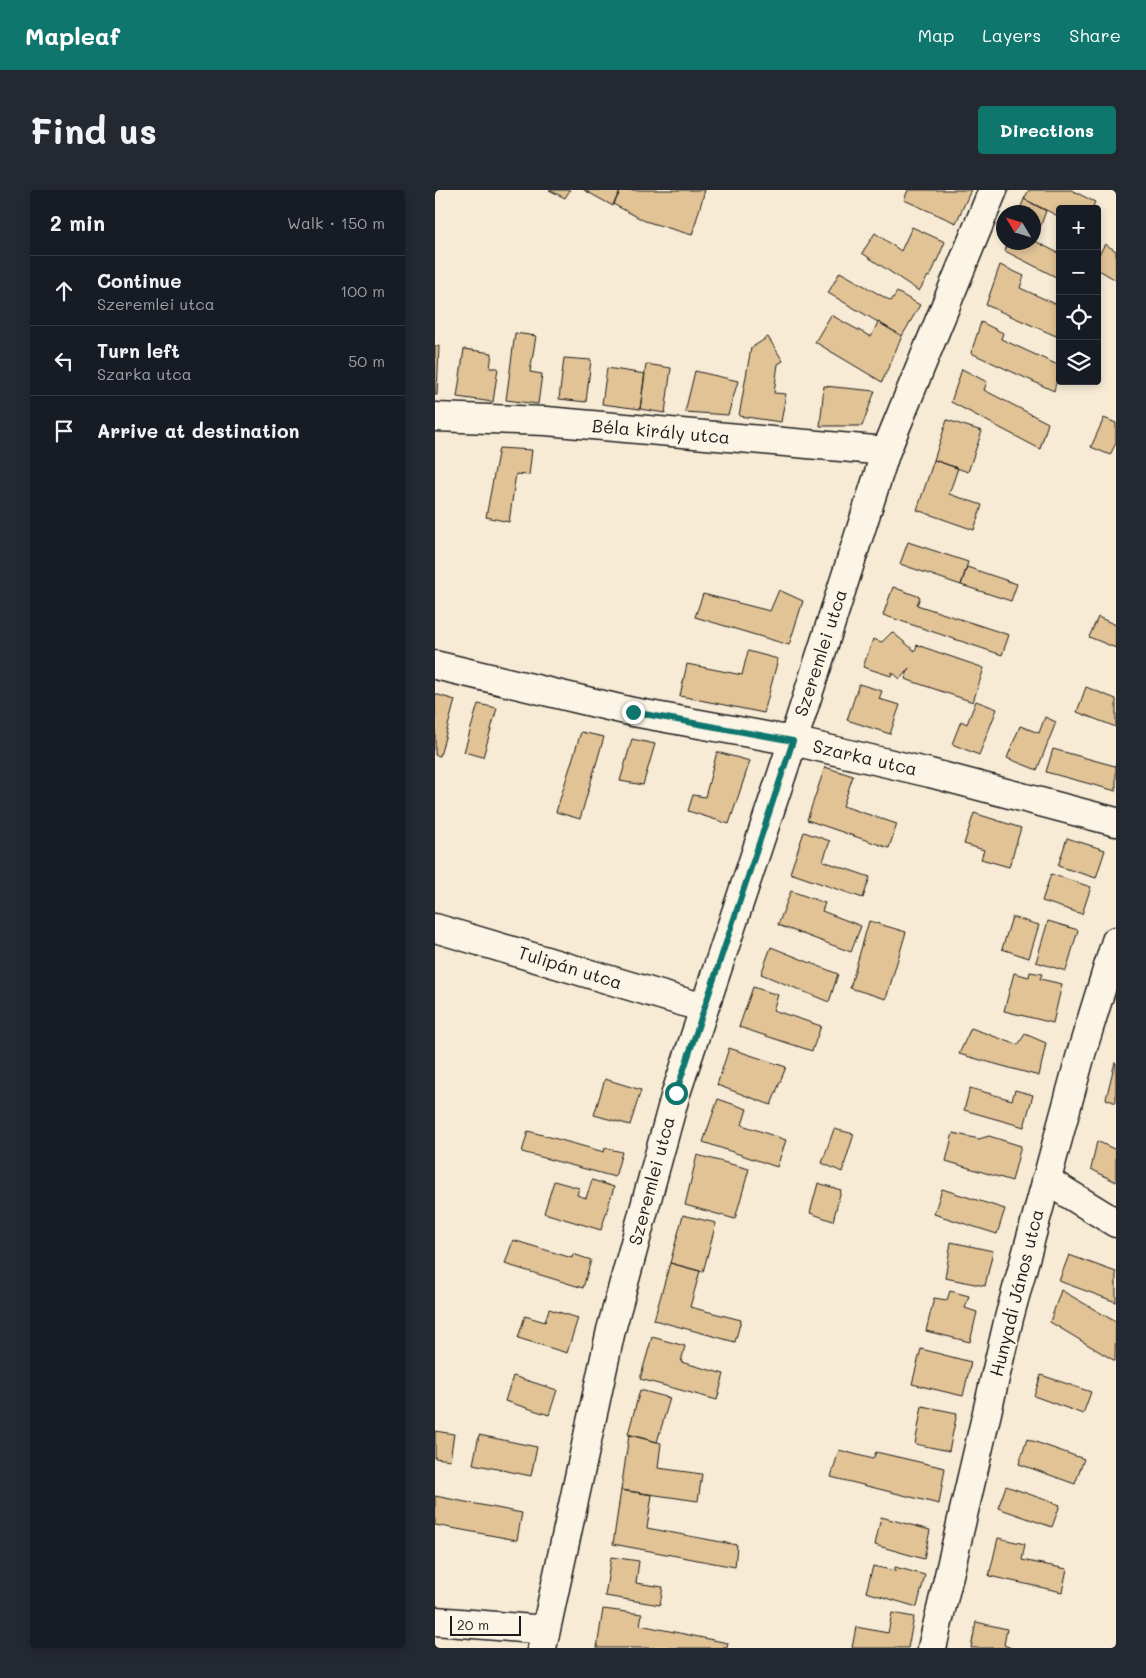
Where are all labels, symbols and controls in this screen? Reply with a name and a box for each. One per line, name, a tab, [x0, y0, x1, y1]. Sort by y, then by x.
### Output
text: Mapleaf	[25, 20, 120, 51]
text: Map	[918, 23, 954, 47]
text: Layers	[982, 23, 1041, 47]
text: Share	[1069, 23, 1121, 47]
button: Directions	[978, 106, 1116, 154]
text: Find us	[30, 107, 157, 153]
north arrow	[996, 205, 1041, 250]
map controls	[1056, 205, 1101, 385]
button: +	[1056, 205, 1101, 250]
text: 2 min	[50, 209, 105, 236]
text: Walk · 150 m	[287, 212, 385, 233]
button: −	[1056, 250, 1101, 295]
text: Continue	[97, 268, 182, 293]
icon: ahead	[50, 277, 78, 305]
text: 100 m	[340, 280, 385, 301]
text: Szeremlei utca	[97, 293, 215, 314]
button: locate	[1056, 295, 1101, 340]
text: Turn left	[97, 338, 180, 363]
button: layers	[1056, 340, 1101, 385]
icon: left	[50, 347, 78, 375]
text: 50 m	[348, 350, 385, 371]
text: Szarka utca	[97, 363, 192, 384]
street label: Béla király utca	[591, 413, 731, 449]
icon: arrive	[50, 417, 78, 445]
text: Arrive at destination	[97, 418, 300, 443]
street label: Szeremlei utca	[788, 586, 852, 719]
route end	[622, 701, 645, 724]
street label: Szarka utca	[811, 733, 920, 781]
street label: Tulipán utca	[515, 940, 625, 994]
route start	[665, 1082, 688, 1105]
street label: Szeremlei utca	[622, 1114, 680, 1248]
street label: Hunyadi János utca	[984, 1207, 1048, 1379]
scale bar	[450, 1613, 521, 1636]
text: 20 m	[457, 1615, 489, 1634]

